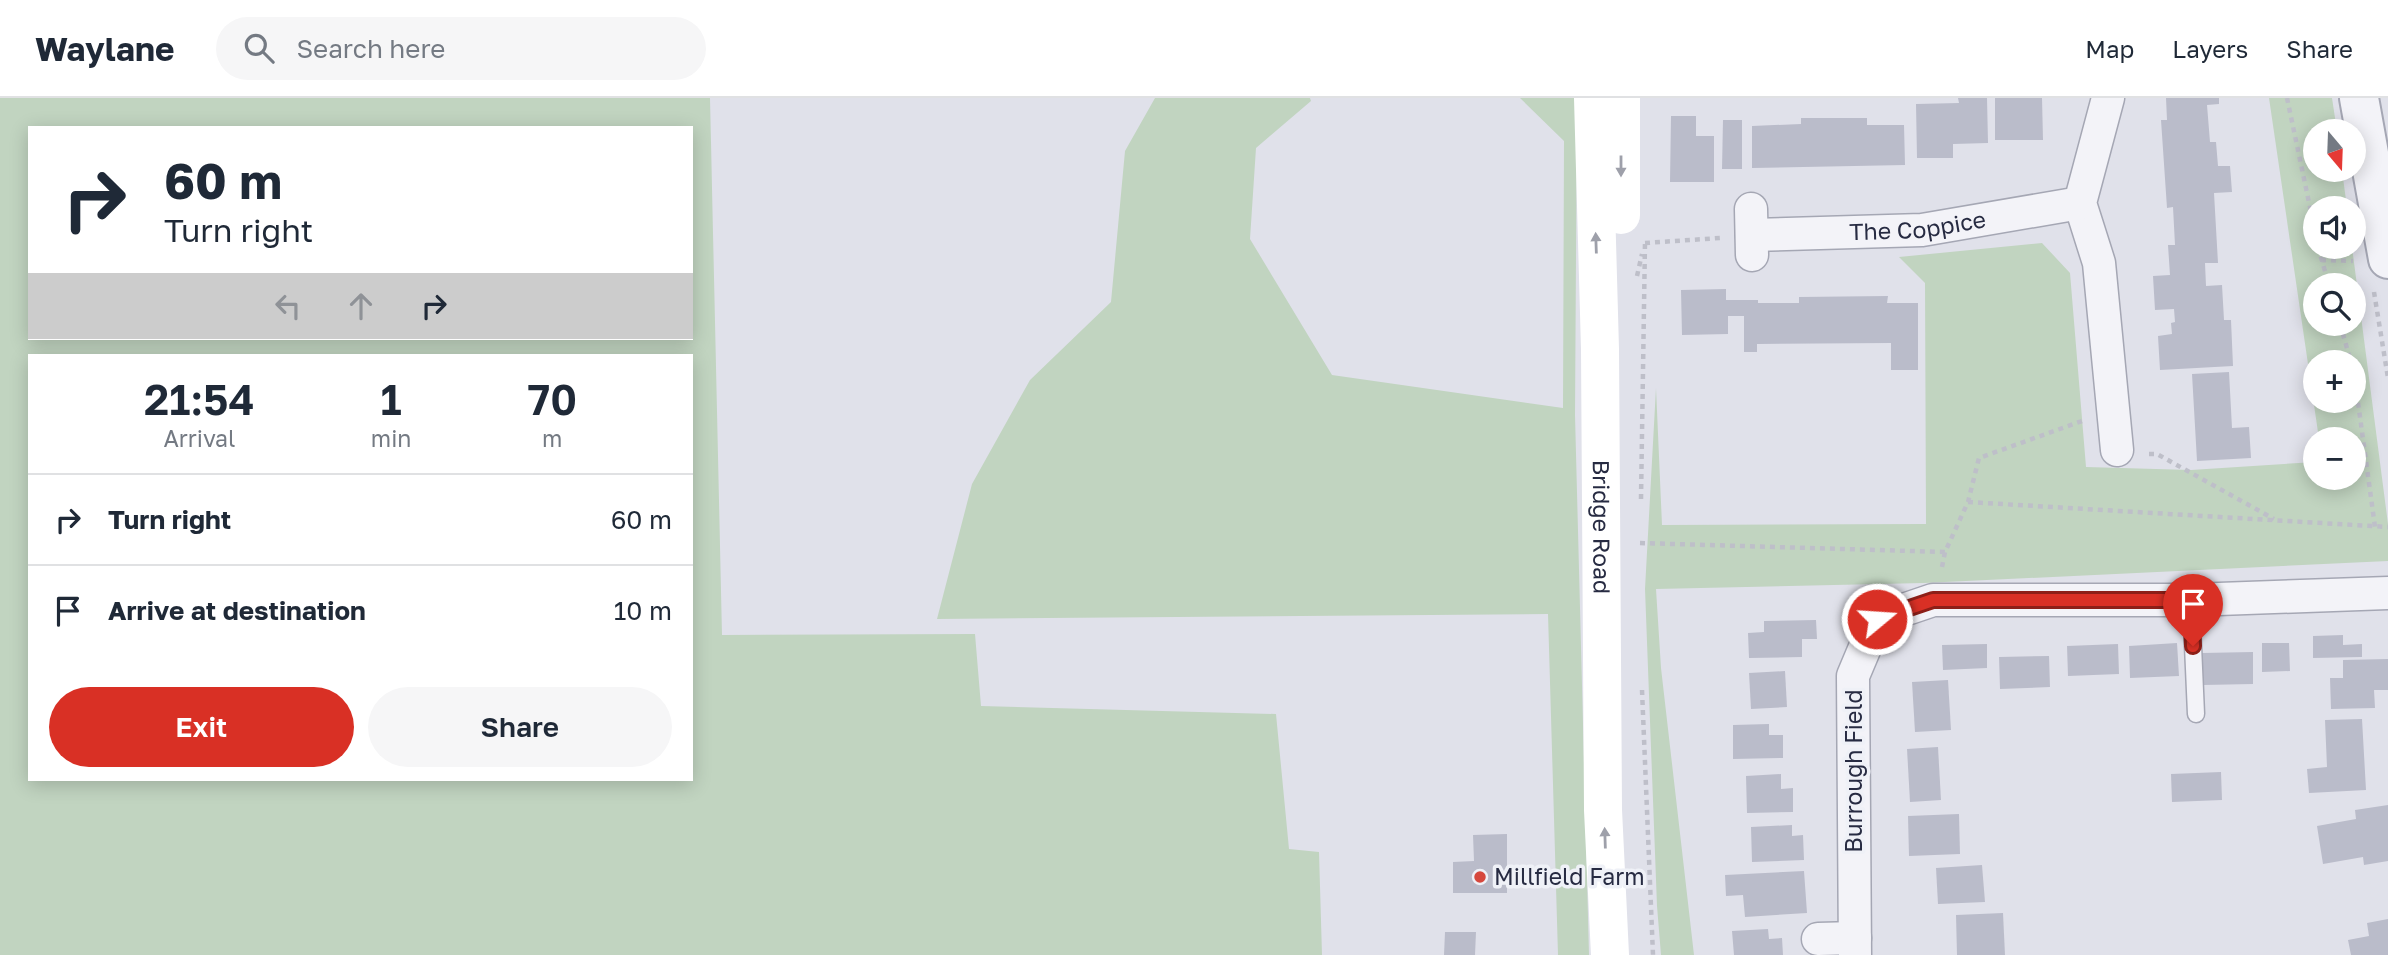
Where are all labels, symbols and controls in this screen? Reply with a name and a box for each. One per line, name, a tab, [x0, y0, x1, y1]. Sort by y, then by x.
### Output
search box	[216, 17, 706, 80]
text: Waylane	[35, 29, 174, 68]
icon: search	[240, 29, 278, 67]
text: Search here	[296, 33, 445, 64]
text: Map	[2085, 34, 2134, 63]
text: Layers	[2172, 34, 2248, 63]
text: Share	[2286, 34, 2353, 63]
north arrow	[2303, 119, 2366, 182]
map controls	[2303, 119, 2366, 490]
text: 60 m	[164, 151, 282, 210]
icon: right	[49, 154, 140, 245]
one-way arrow	[1615, 155, 1627, 177]
button: sound	[2303, 196, 2366, 259]
street label: The Coppice	[1849, 204, 1988, 245]
text: Turn right	[164, 211, 313, 249]
one-way arrow	[1590, 232, 1602, 254]
button: search	[2303, 273, 2366, 336]
icon: left	[269, 287, 307, 325]
icon: ahead	[342, 287, 380, 325]
icon: right	[415, 287, 453, 325]
button: +	[2303, 350, 2366, 413]
text: 21:54	[144, 374, 255, 424]
text: 1	[381, 374, 402, 424]
text: 70	[527, 374, 577, 424]
text: Arrival	[163, 424, 235, 452]
text: min	[371, 424, 412, 452]
text: m	[542, 424, 562, 452]
button: −	[2303, 427, 2366, 490]
street label: Bridge Road	[1588, 460, 1617, 594]
icon: right	[49, 501, 87, 539]
text: Turn right	[108, 504, 231, 535]
text: 60 m	[611, 504, 672, 535]
pin	[2163, 574, 2223, 646]
position arrow	[1840, 582, 1914, 656]
icon: arrive	[2174, 585, 2212, 623]
icon: arrive	[49, 592, 87, 630]
text: Arrive at destination	[108, 595, 366, 626]
text: 10 m	[614, 595, 672, 626]
button: Exit	[49, 687, 354, 767]
button: Share	[368, 687, 672, 767]
street label: Burrough Field	[1839, 689, 1867, 853]
one-way arrow	[1599, 827, 1610, 849]
place label: Millfield Farm	[1494, 862, 1645, 890]
marker: Millfield Farm	[1472, 869, 1488, 885]

